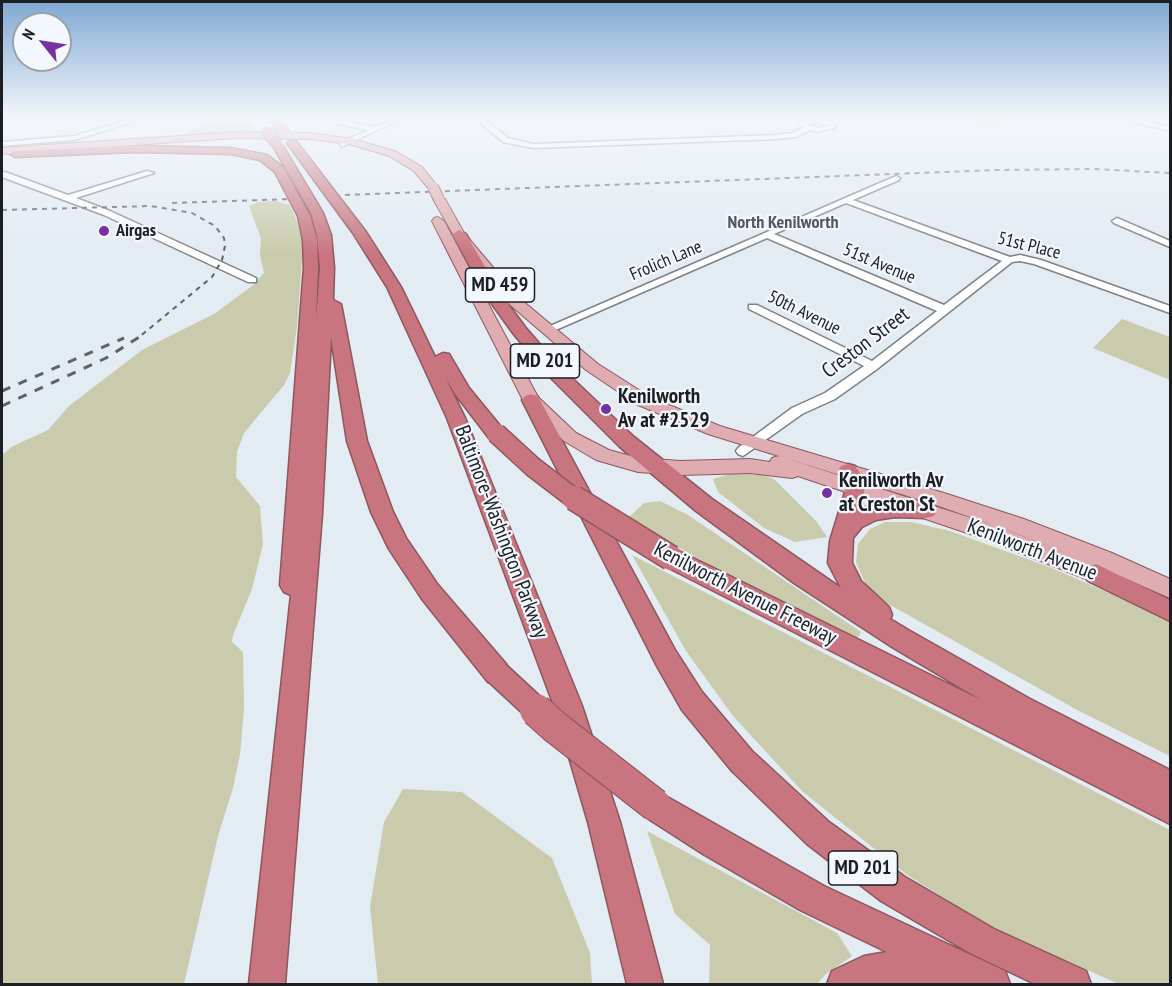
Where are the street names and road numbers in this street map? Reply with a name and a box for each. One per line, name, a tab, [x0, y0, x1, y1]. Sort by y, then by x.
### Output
street label: 51st Place	[995, 228, 1063, 264]
street label: Frolich Lane	[627, 236, 705, 286]
street label: 51st Avenue	[840, 239, 918, 289]
road number: MD 459	[466, 268, 534, 302]
street label: 50th Avenue	[764, 286, 844, 340]
street label: Creston Street	[817, 302, 915, 384]
road number: MD 201	[510, 344, 580, 378]
street label: Baltimore-Washington Parkway	[449, 422, 553, 642]
street label: Kenilworth Avenue	[964, 514, 1100, 586]
street label: Kenilworth Avenue Freeway	[649, 537, 841, 651]
road number: MD 201	[828, 851, 898, 885]

